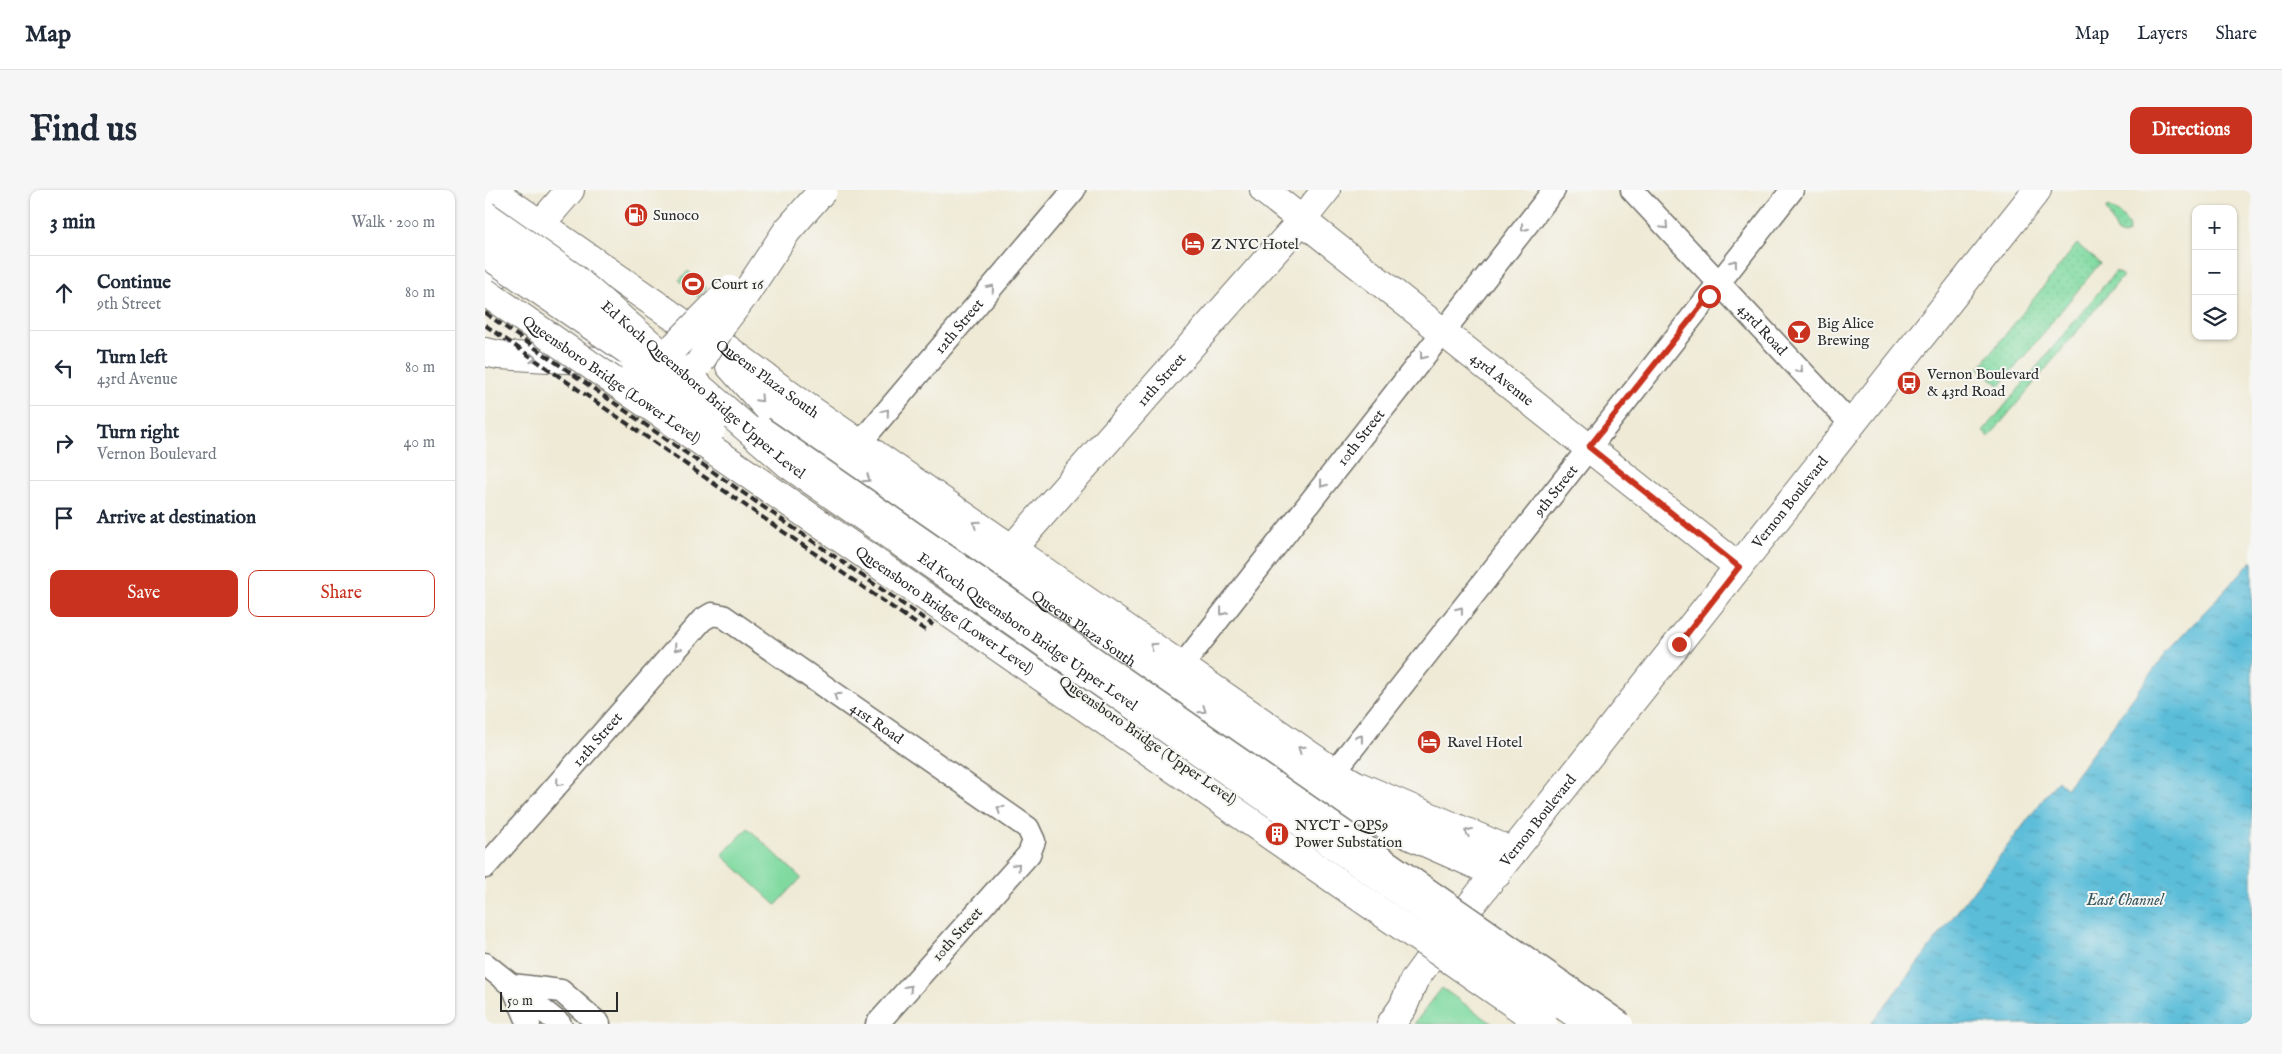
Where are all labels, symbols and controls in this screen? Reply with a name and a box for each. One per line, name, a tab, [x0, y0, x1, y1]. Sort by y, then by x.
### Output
text: Map	[25, 19, 71, 50]
text: Map	[2075, 23, 2109, 46]
text: Layers	[2137, 23, 2188, 46]
text: Share	[2216, 23, 2257, 46]
button: Directions	[2130, 107, 2252, 154]
text: Find us	[30, 108, 137, 153]
fuel station icon: Sunoco	[623, 202, 649, 228]
map controls	[2192, 205, 2237, 340]
button: +	[2192, 205, 2237, 250]
place label: Sunoco	[653, 206, 699, 225]
text: 3 min	[50, 209, 95, 236]
text: Walk · 200 m	[351, 213, 435, 233]
one-way arrow	[1659, 220, 1668, 229]
one-way arrow	[1521, 222, 1529, 231]
hotel icon: Z NYC Hotel	[1180, 231, 1206, 257]
place label: Z NYC Hotel	[1211, 235, 1300, 254]
button: −	[2192, 250, 2237, 295]
one-way arrow	[1729, 260, 1737, 269]
text: Continue	[97, 271, 171, 295]
sports icon: Court 16	[680, 271, 706, 297]
place label: Court 16	[711, 275, 764, 294]
icon: ahead	[50, 279, 78, 307]
text: 80 m	[405, 283, 435, 303]
one-way arrow	[986, 285, 994, 294]
route start	[1698, 285, 1721, 308]
text: 9th Street	[97, 295, 161, 315]
street label: 12th Street	[930, 295, 988, 358]
button: layers	[2192, 295, 2237, 340]
street label: Ed Koch Queensboro Bridge Upper Level	[597, 297, 810, 484]
street label: 43rd Road	[1733, 300, 1792, 360]
street label: Queensboro Bridge (Lower Level)	[518, 312, 705, 449]
place label: Big Alice Brewing	[1817, 314, 1874, 350]
bar icon: Big Alice Brewing	[1786, 319, 1812, 345]
street label: Queens Plaza South	[713, 336, 823, 423]
text: Turn left	[97, 346, 168, 370]
street label: 43rd Avenue	[1466, 348, 1537, 410]
street label: 11th Street	[1133, 349, 1190, 411]
one-way arrow	[1420, 350, 1429, 360]
one-way arrow	[530, 352, 538, 363]
icon: left	[50, 354, 78, 382]
text: 80 m	[405, 358, 435, 378]
one-way arrow	[1794, 365, 1803, 374]
place label: Vernon Boulevard & 43rd Road	[1926, 365, 2040, 401]
text: 43rd Avenue	[97, 370, 178, 390]
bus stop icon: Vernon Boulevard & 43rd Road	[1896, 370, 1922, 396]
one-way arrow	[754, 393, 763, 402]
street label: 10th Street	[1333, 406, 1389, 470]
one-way arrow	[880, 409, 889, 418]
text: Turn right	[97, 421, 179, 445]
icon: right	[50, 429, 78, 457]
text: 40 m	[403, 433, 435, 453]
text: Vernon Boulevard	[97, 445, 216, 465]
street label: Vernon Boulevard	[1747, 452, 1833, 553]
street label: 9th Street	[1529, 461, 1582, 521]
one-way arrow	[861, 473, 871, 482]
one-way arrow	[1320, 478, 1328, 487]
icon: arrive	[50, 504, 78, 532]
text: Arrive at destination	[97, 506, 256, 530]
one-way arrow	[973, 520, 982, 530]
street label: Queensboro Bridge (Lower Level)	[851, 542, 1038, 679]
street label: Ed Koch Queensboro Bridge Upper Level	[914, 549, 1142, 716]
button: Save	[50, 570, 238, 617]
button: Share	[248, 570, 435, 617]
street label: Queens Plaza South	[1027, 586, 1140, 672]
one-way arrow	[1220, 606, 1228, 615]
one-way arrow	[1455, 607, 1464, 616]
route end	[1668, 633, 1691, 656]
one-way arrow	[674, 643, 683, 652]
one-way arrow	[1149, 643, 1159, 652]
street label: Queensboro Bridge (Upper Level)	[1055, 672, 1241, 809]
one-way arrow	[833, 693, 843, 702]
street label: 41st Road	[846, 698, 908, 749]
one-way arrow	[1197, 704, 1207, 713]
street label: 12th Street	[569, 708, 627, 771]
hotel icon: Ravel Hotel	[1416, 729, 1442, 755]
place label: Ravel Hotel	[1447, 733, 1523, 752]
one-way arrow	[1355, 735, 1363, 744]
one-way arrow	[1297, 746, 1307, 755]
street label: Vernon Boulevard	[1495, 770, 1581, 871]
one-way arrow	[555, 778, 564, 787]
one-way arrow	[996, 806, 1005, 815]
place label: NYCT - QPS9 Power Substation	[1295, 816, 1402, 852]
building icon: NYCT - QPS9 Power Substation	[1264, 821, 1290, 847]
one-way arrow	[1464, 828, 1473, 839]
one-way arrow	[1011, 863, 1020, 872]
water label: East Channel	[2086, 891, 2165, 911]
street label: 10th Street	[928, 903, 987, 965]
one-way arrow	[903, 984, 912, 993]
scale bar	[500, 989, 617, 1012]
text: 50 m	[507, 992, 533, 1010]

